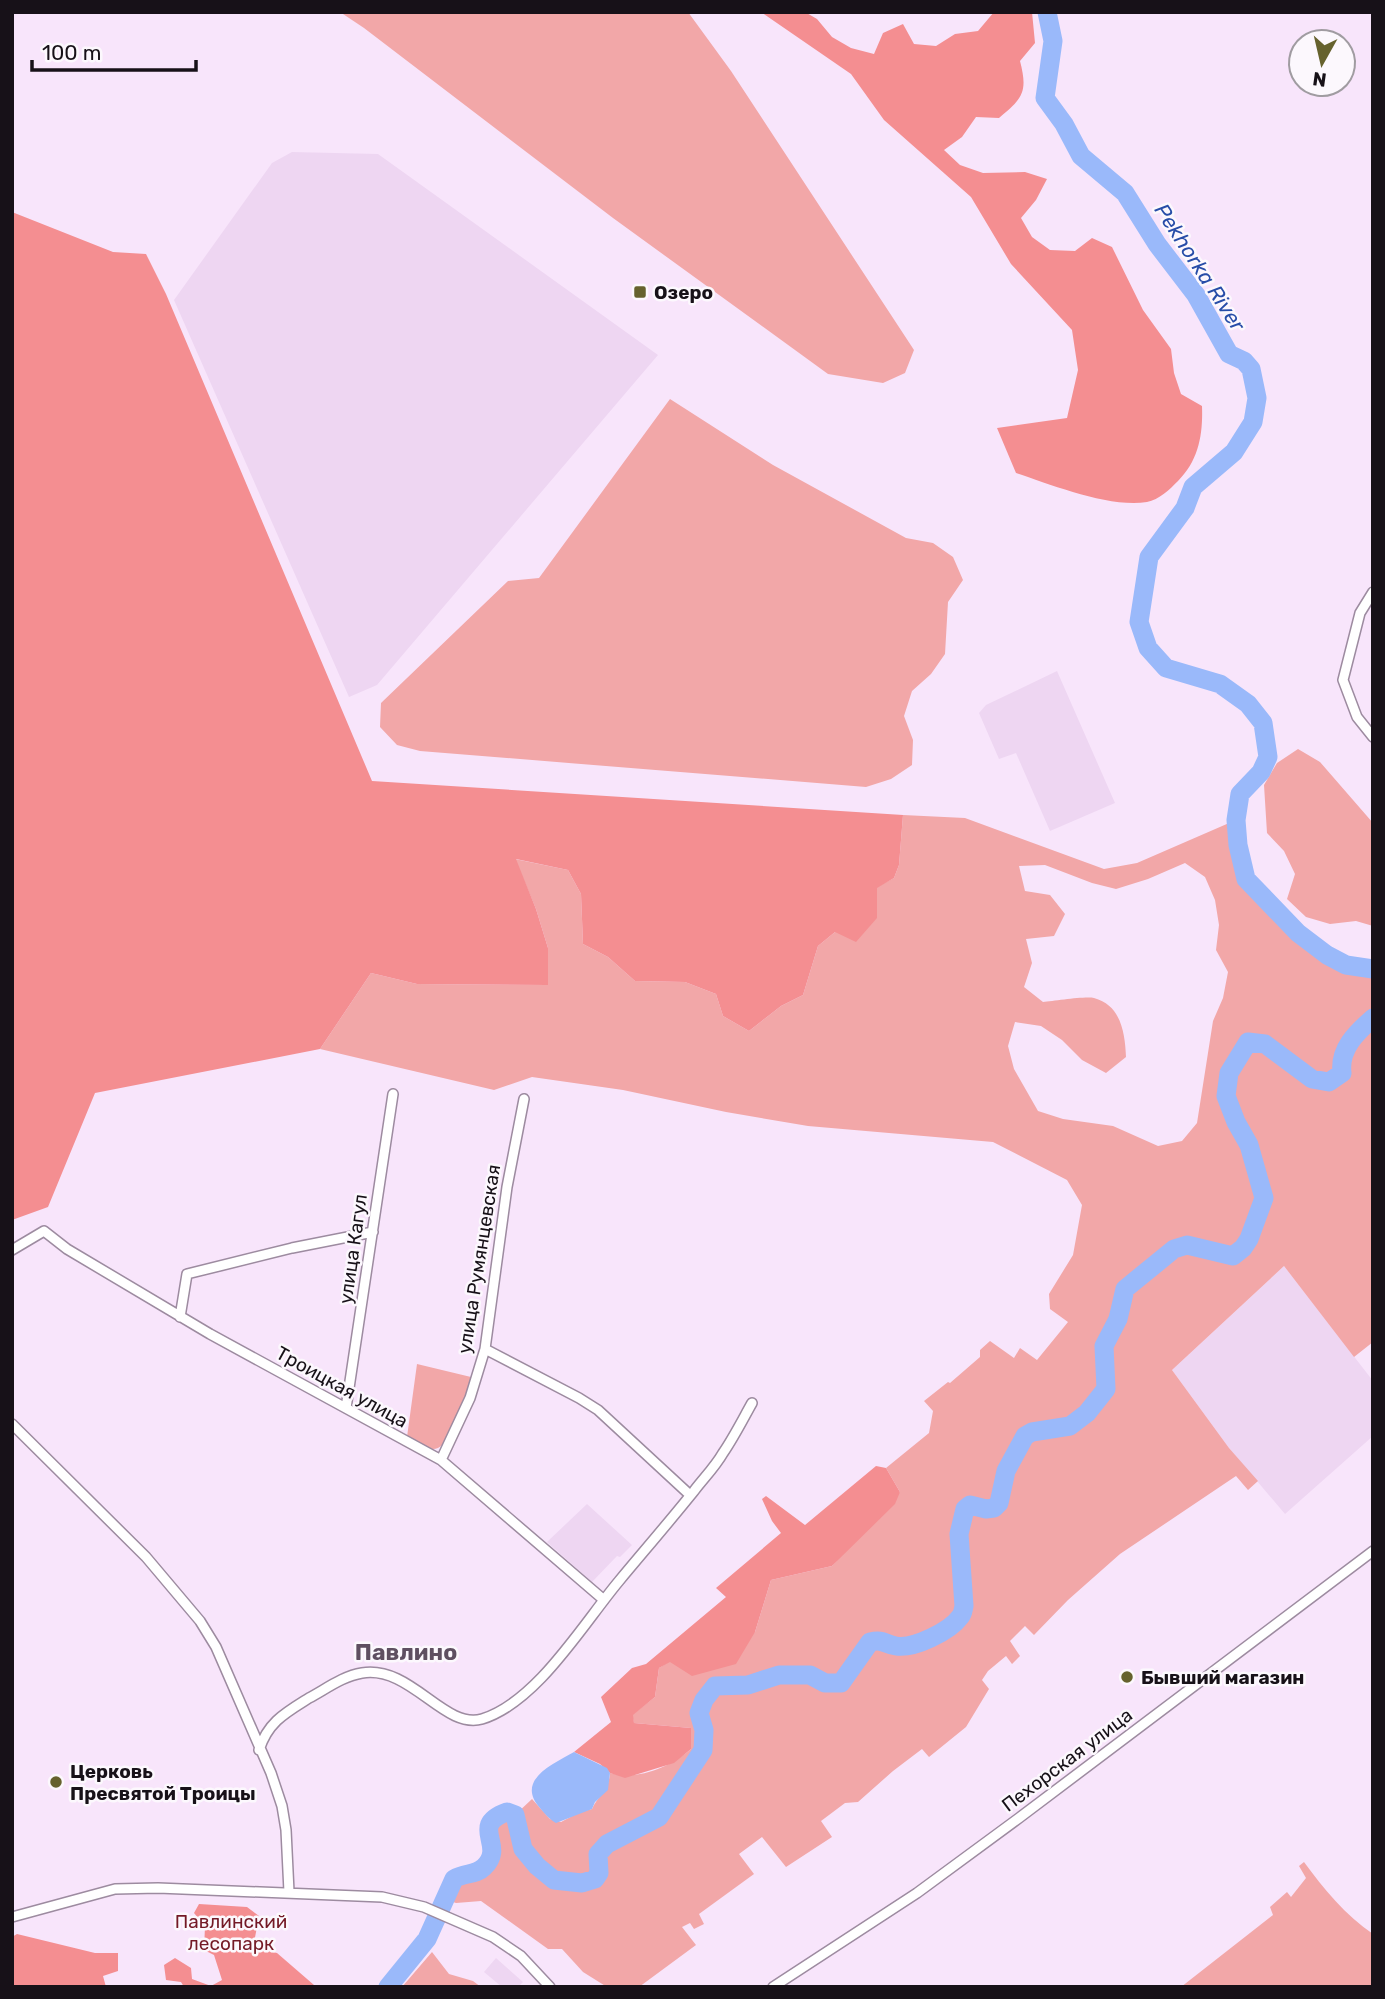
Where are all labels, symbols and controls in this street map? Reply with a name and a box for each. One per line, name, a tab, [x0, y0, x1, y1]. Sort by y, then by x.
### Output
scale bar	[32, 28, 196, 72]
north arrow	[1287, 28, 1357, 98]
text: 100 m	[42, 40, 101, 65]
text: N	[1311, 67, 1328, 92]
water label: Pekhorka River	[1149, 199, 1251, 336]
place label: Озеро	[654, 281, 713, 304]
marker: Озеро	[632, 284, 648, 300]
street label: улица Румянцевская	[453, 1163, 505, 1355]
street label: улица Кагул	[334, 1192, 372, 1306]
street label: Троицкая улица	[272, 1341, 412, 1433]
district label: Павлино	[355, 1638, 457, 1666]
place label: Бывший магазин	[1141, 1666, 1304, 1689]
marker: Бывший магазин	[1119, 1669, 1135, 1685]
street label: Пехорская улица	[997, 1703, 1137, 1817]
place label: Церковь Пресвятой Троицы	[70, 1760, 256, 1805]
marker: Церковь Пресвятой Троицы	[48, 1774, 64, 1790]
park label: Павлинский лесопарк	[175, 1910, 287, 1955]

